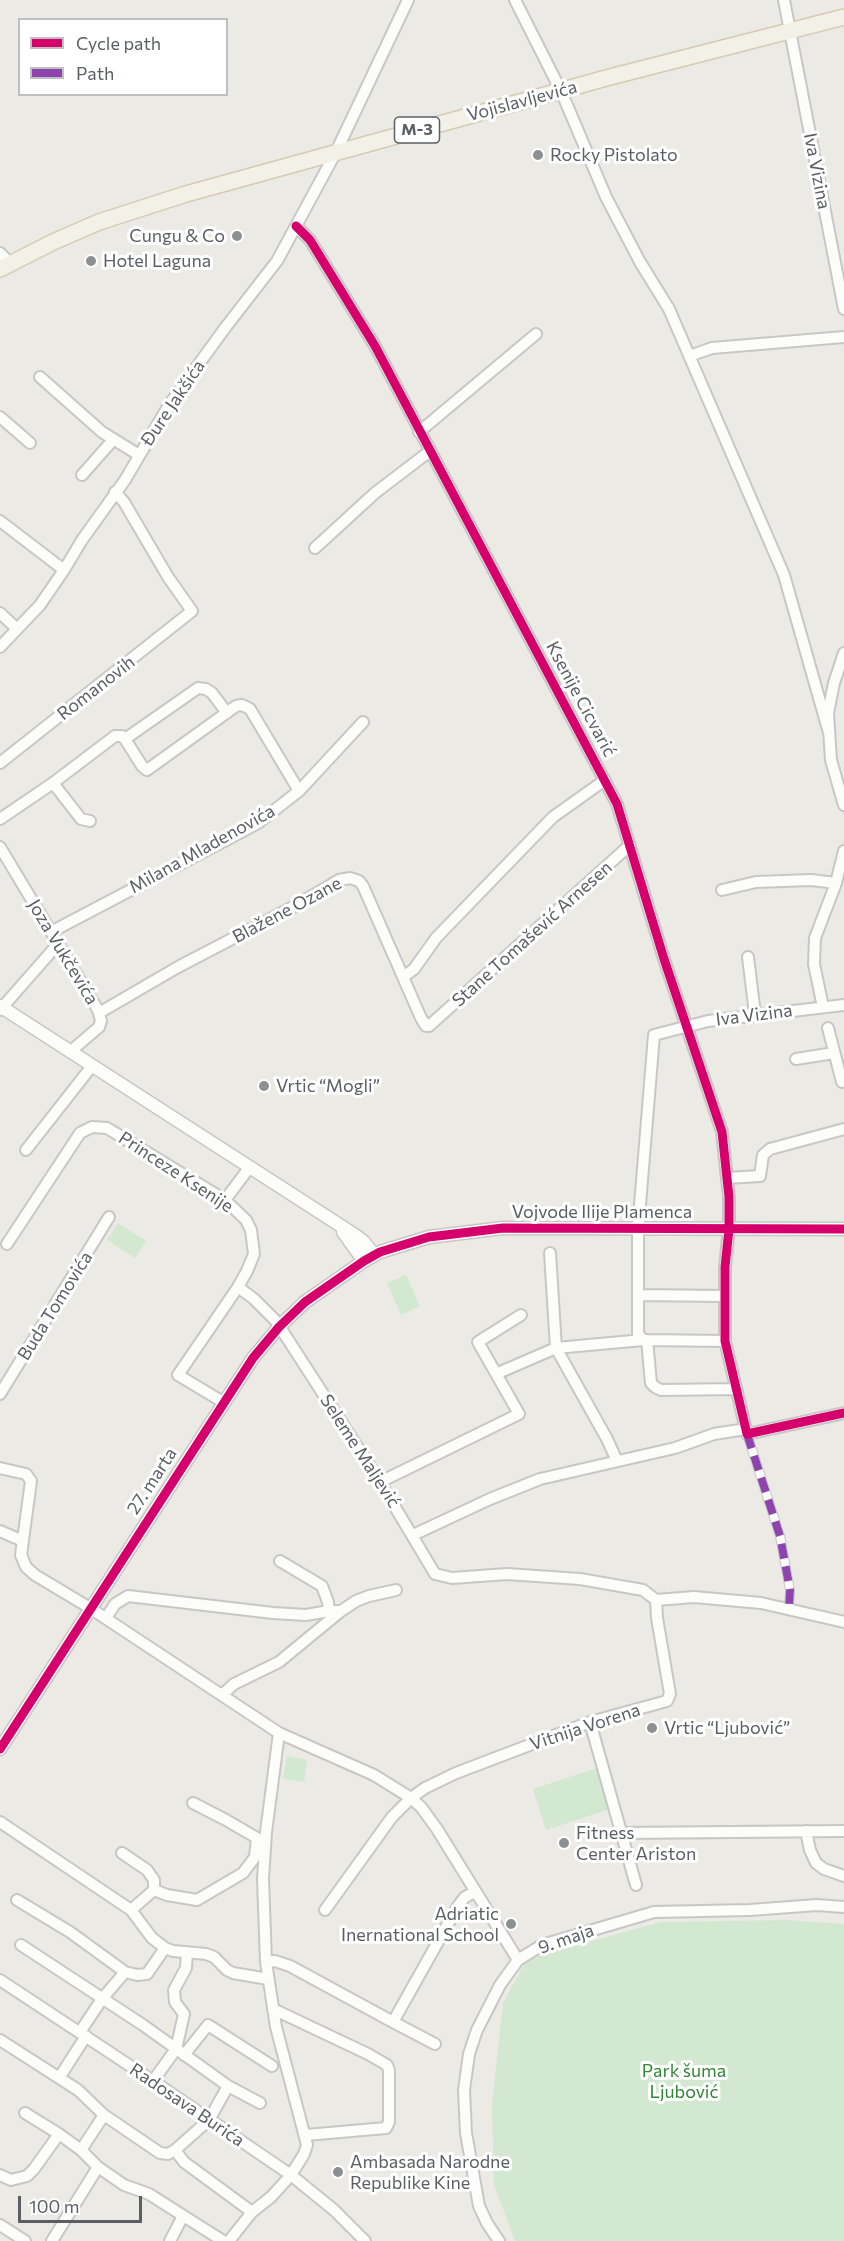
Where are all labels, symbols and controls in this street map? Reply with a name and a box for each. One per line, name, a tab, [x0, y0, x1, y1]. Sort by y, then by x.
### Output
legend	[18, 18, 228, 96]
text: Cycle path	[76, 32, 161, 54]
text: Path	[76, 62, 114, 84]
street label: Vojislavljevića	[465, 76, 579, 126]
road number: M-3	[394, 117, 440, 143]
street label: Iva Vizina	[799, 131, 835, 211]
place label: Rocky Pistolato	[550, 144, 678, 166]
marker: Rocky Pistolato	[531, 148, 545, 162]
place label: Cungu & Co	[129, 225, 225, 247]
marker: Cungu & Co	[230, 229, 244, 243]
place label: Hotel Laguna	[103, 250, 211, 272]
marker: Hotel Laguna	[84, 254, 98, 268]
street label: Đure Jakšića	[136, 356, 210, 450]
street label: Ksenije Cicvarić	[542, 638, 620, 760]
street label: Romanovih	[53, 651, 139, 725]
street label: Milana Mladenovića	[125, 800, 279, 898]
street label: Stane Tomašević Arnesen	[448, 857, 616, 1011]
street label: Blažene Ozane	[229, 872, 345, 948]
street label: Joza Vukčevića	[23, 895, 103, 1009]
street label: Iva Vizina	[714, 1000, 794, 1030]
place label: Vrtic “Mogli”	[276, 1075, 380, 1097]
marker: Vrtic “Mogli”	[257, 1079, 271, 1093]
street label: Princeze Ksenije	[115, 1127, 237, 1217]
street label: Vojvode Ilije Plamenca	[512, 1201, 692, 1223]
street label: Buda Tomovića	[13, 1248, 97, 1364]
street label: Seleme Maljević	[315, 1390, 405, 1512]
street label: 27. marta	[123, 1444, 181, 1518]
street label: Vitnija Vorena	[527, 1699, 643, 1755]
place label: Vrtic “Ljubović”	[664, 1717, 790, 1739]
marker: Vrtic “Ljubović”	[645, 1721, 659, 1735]
place label: Fitness Center Ariston	[576, 1822, 696, 1864]
marker: Fitness Center Ariston	[557, 1836, 571, 1850]
place label: Adriatic Inernational School	[341, 1903, 499, 1946]
marker: Adriatic Inernational School	[504, 1917, 518, 1931]
street label: 9. maja	[535, 1919, 597, 1959]
street label: Radosava Burića	[126, 2059, 248, 2151]
park label: Park šuma Ljubović	[642, 2060, 726, 2102]
place label: Ambasada Narodne Republike Kine	[350, 2151, 510, 2194]
marker: Ambasada Narodne Republike Kine	[331, 2165, 345, 2179]
scale bar	[21, 2184, 146, 2222]
text: 100 m	[29, 2195, 79, 2217]

